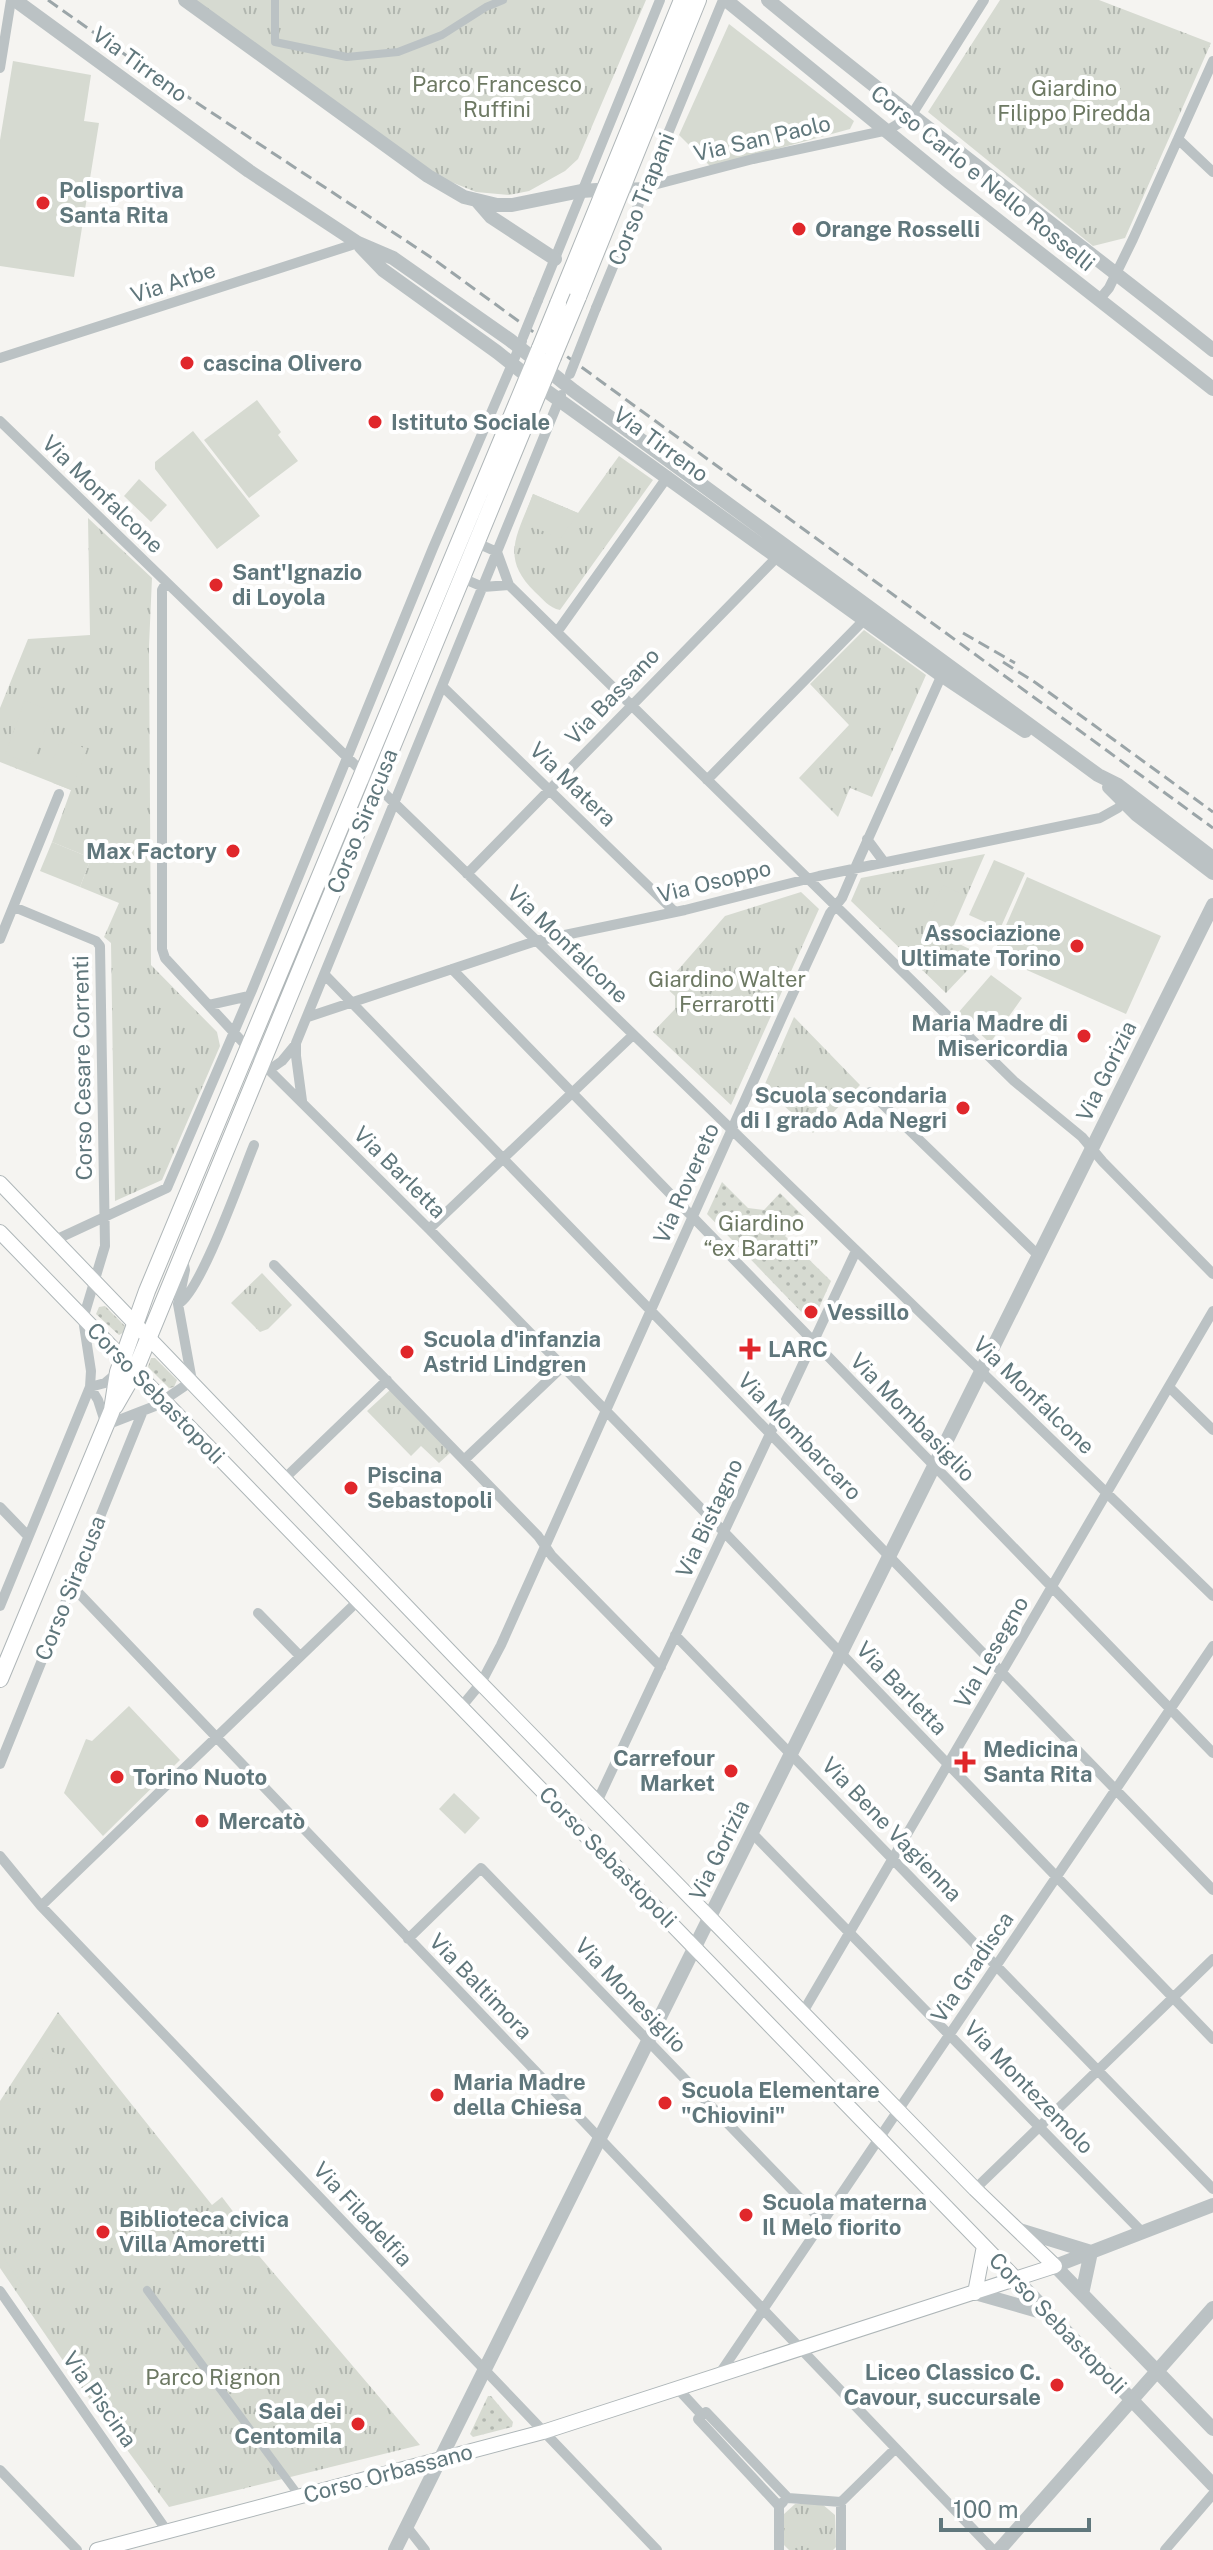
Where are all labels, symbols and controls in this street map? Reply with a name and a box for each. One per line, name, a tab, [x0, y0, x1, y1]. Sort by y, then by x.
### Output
street label: Via Tirreno	[87, 21, 193, 107]
park label: Parco Francesco Ruffini	[412, 71, 582, 122]
park label: Giardino Filippo Piredda	[997, 75, 1151, 126]
street label: Corso Carlo e Nello Rosselli	[866, 80, 1100, 276]
street label: Via San Paolo	[691, 110, 833, 166]
street label: Corso Trapani	[603, 129, 679, 269]
place label: Polisportiva Santa Rita	[59, 177, 184, 228]
marker: Polisportiva Santa Rita	[34, 194, 52, 212]
place label: Orange Rosselli	[815, 216, 980, 242]
marker: Orange Rosselli	[790, 220, 808, 238]
street label: Via Arbe	[127, 256, 219, 308]
place label: cascina Olivero	[203, 350, 362, 376]
marker: cascina Olivero	[178, 354, 196, 372]
street label: Via Tirreno	[608, 401, 714, 487]
place label: Istituto Sociale	[391, 409, 550, 435]
marker: Istituto Sociale	[366, 413, 384, 431]
street label: Via Monfalcone	[37, 430, 169, 558]
place label: Sant'Ignazio di Loyola	[232, 559, 362, 610]
marker: Sant'Ignazio di Loyola	[207, 576, 225, 594]
street label: Via Bassano	[560, 642, 664, 750]
street label: Via Matera	[524, 736, 622, 832]
street label: Corso Siracusa	[321, 745, 403, 897]
place label: Max Factory	[86, 838, 218, 864]
marker: Max Factory	[224, 842, 242, 860]
street label: Via Osoppo	[655, 854, 773, 908]
street label: Via Monfalcone	[502, 880, 634, 1008]
place label: Associazione Ultimate Torino	[900, 920, 1061, 971]
marker: Associazione Ultimate Torino	[1068, 937, 1086, 955]
street label: Corso Cesare Correnti	[67, 955, 97, 1181]
park label: Giardino Walter Ferrarotti	[648, 966, 806, 1017]
place label: Maria Madre di Misericordia	[911, 1010, 1068, 1061]
street label: Via Gorizia	[1071, 1017, 1141, 1125]
marker: Maria Madre di Misericordia	[1075, 1027, 1093, 1045]
place label: Scuola secondaria di I grado Ada Negri	[740, 1082, 947, 1133]
marker: Scuola secondaria di I grado Ada Negri	[954, 1099, 972, 1117]
street label: Via Rovereto	[648, 1119, 724, 1247]
street label: Via Barletta	[349, 1121, 451, 1223]
park label: Giardino “ex Baratti”	[704, 1210, 818, 1261]
place label: Vessillo	[827, 1299, 909, 1325]
marker: Vessillo	[802, 1303, 820, 1321]
street label: Corso Sebastopoli	[82, 1317, 230, 1469]
place label: Scuola d'infanzia Astrid Lindgren	[423, 1326, 601, 1377]
street label: Via Monfalcone	[968, 1331, 1100, 1459]
place label: LARC	[768, 1336, 828, 1362]
marker: LARC	[739, 1338, 761, 1360]
marker: Scuola d'infanzia Astrid Lindgren	[398, 1343, 416, 1361]
street label: Via Mombasiglio	[845, 1347, 981, 1487]
street label: Via Mombarcaro	[733, 1367, 867, 1505]
street label: Via Bistagno	[670, 1454, 748, 1582]
place label: Piscina Sebastopoli	[367, 1462, 492, 1513]
marker: Piscina Sebastopoli	[342, 1479, 360, 1497]
street label: Corso Siracusa	[29, 1512, 111, 1664]
street label: Via Lesegno	[949, 1591, 1033, 1713]
street label: Via Barletta	[851, 1636, 953, 1740]
place label: Medicina Santa Rita	[983, 1736, 1092, 1787]
place label: Carrefour Market	[613, 1745, 715, 1796]
marker: Medicina Santa Rita	[954, 1751, 976, 1773]
street label: Via Bene Vagienna	[817, 1752, 967, 1906]
marker: Carrefour Market	[722, 1762, 740, 1780]
place label: Torino Nuoto	[133, 1764, 267, 1790]
marker: Torino Nuoto	[108, 1768, 126, 1786]
street label: Corso Sebastopoli	[534, 1781, 682, 1933]
street label: Via Gorizia	[684, 1796, 754, 1904]
place label: Mercatò	[218, 1808, 305, 1834]
marker: Mercatò	[193, 1812, 211, 1830]
street label: Via Gradisca	[925, 1907, 1019, 2027]
street label: Via Baltimora	[424, 1928, 538, 2044]
street label: Via Monesiglio	[570, 1932, 692, 2058]
street label: Via Montezemolo	[959, 2015, 1099, 2159]
place label: Maria Madre della Chiesa	[453, 2069, 586, 2120]
place label: Scuola Elementare "Chiovini"	[681, 2077, 880, 2128]
marker: Maria Madre della Chiesa	[428, 2086, 446, 2104]
marker: Scuola Elementare "Chiovini"	[656, 2094, 674, 2112]
street label: Via Filadelfia	[308, 2157, 418, 2271]
place label: Scuola materna Il Melo fiorito	[762, 2189, 927, 2240]
place label: Biblioteca civica Villa Amoretti	[119, 2206, 289, 2257]
marker: Scuola materna Il Melo fiorito	[737, 2206, 755, 2224]
marker: Biblioteca civica Villa Amoretti	[94, 2223, 112, 2241]
street label: Corso Sebastopoli	[984, 2247, 1132, 2399]
street label: Via Piscina	[58, 2346, 142, 2452]
place label: Liceo Classico C. Cavour, succursale	[843, 2359, 1041, 2410]
park label: Parco Rignon	[145, 2364, 281, 2390]
marker: Liceo Classico C. Cavour, succursale	[1048, 2376, 1066, 2394]
place label: Sala dei Centomila	[234, 2398, 342, 2449]
marker: Sala dei Centomila	[349, 2415, 367, 2433]
street label: Corso Orbassano	[301, 2438, 475, 2508]
scale bar	[941, 2482, 1089, 2532]
text: 100 m	[953, 2495, 1019, 2523]

